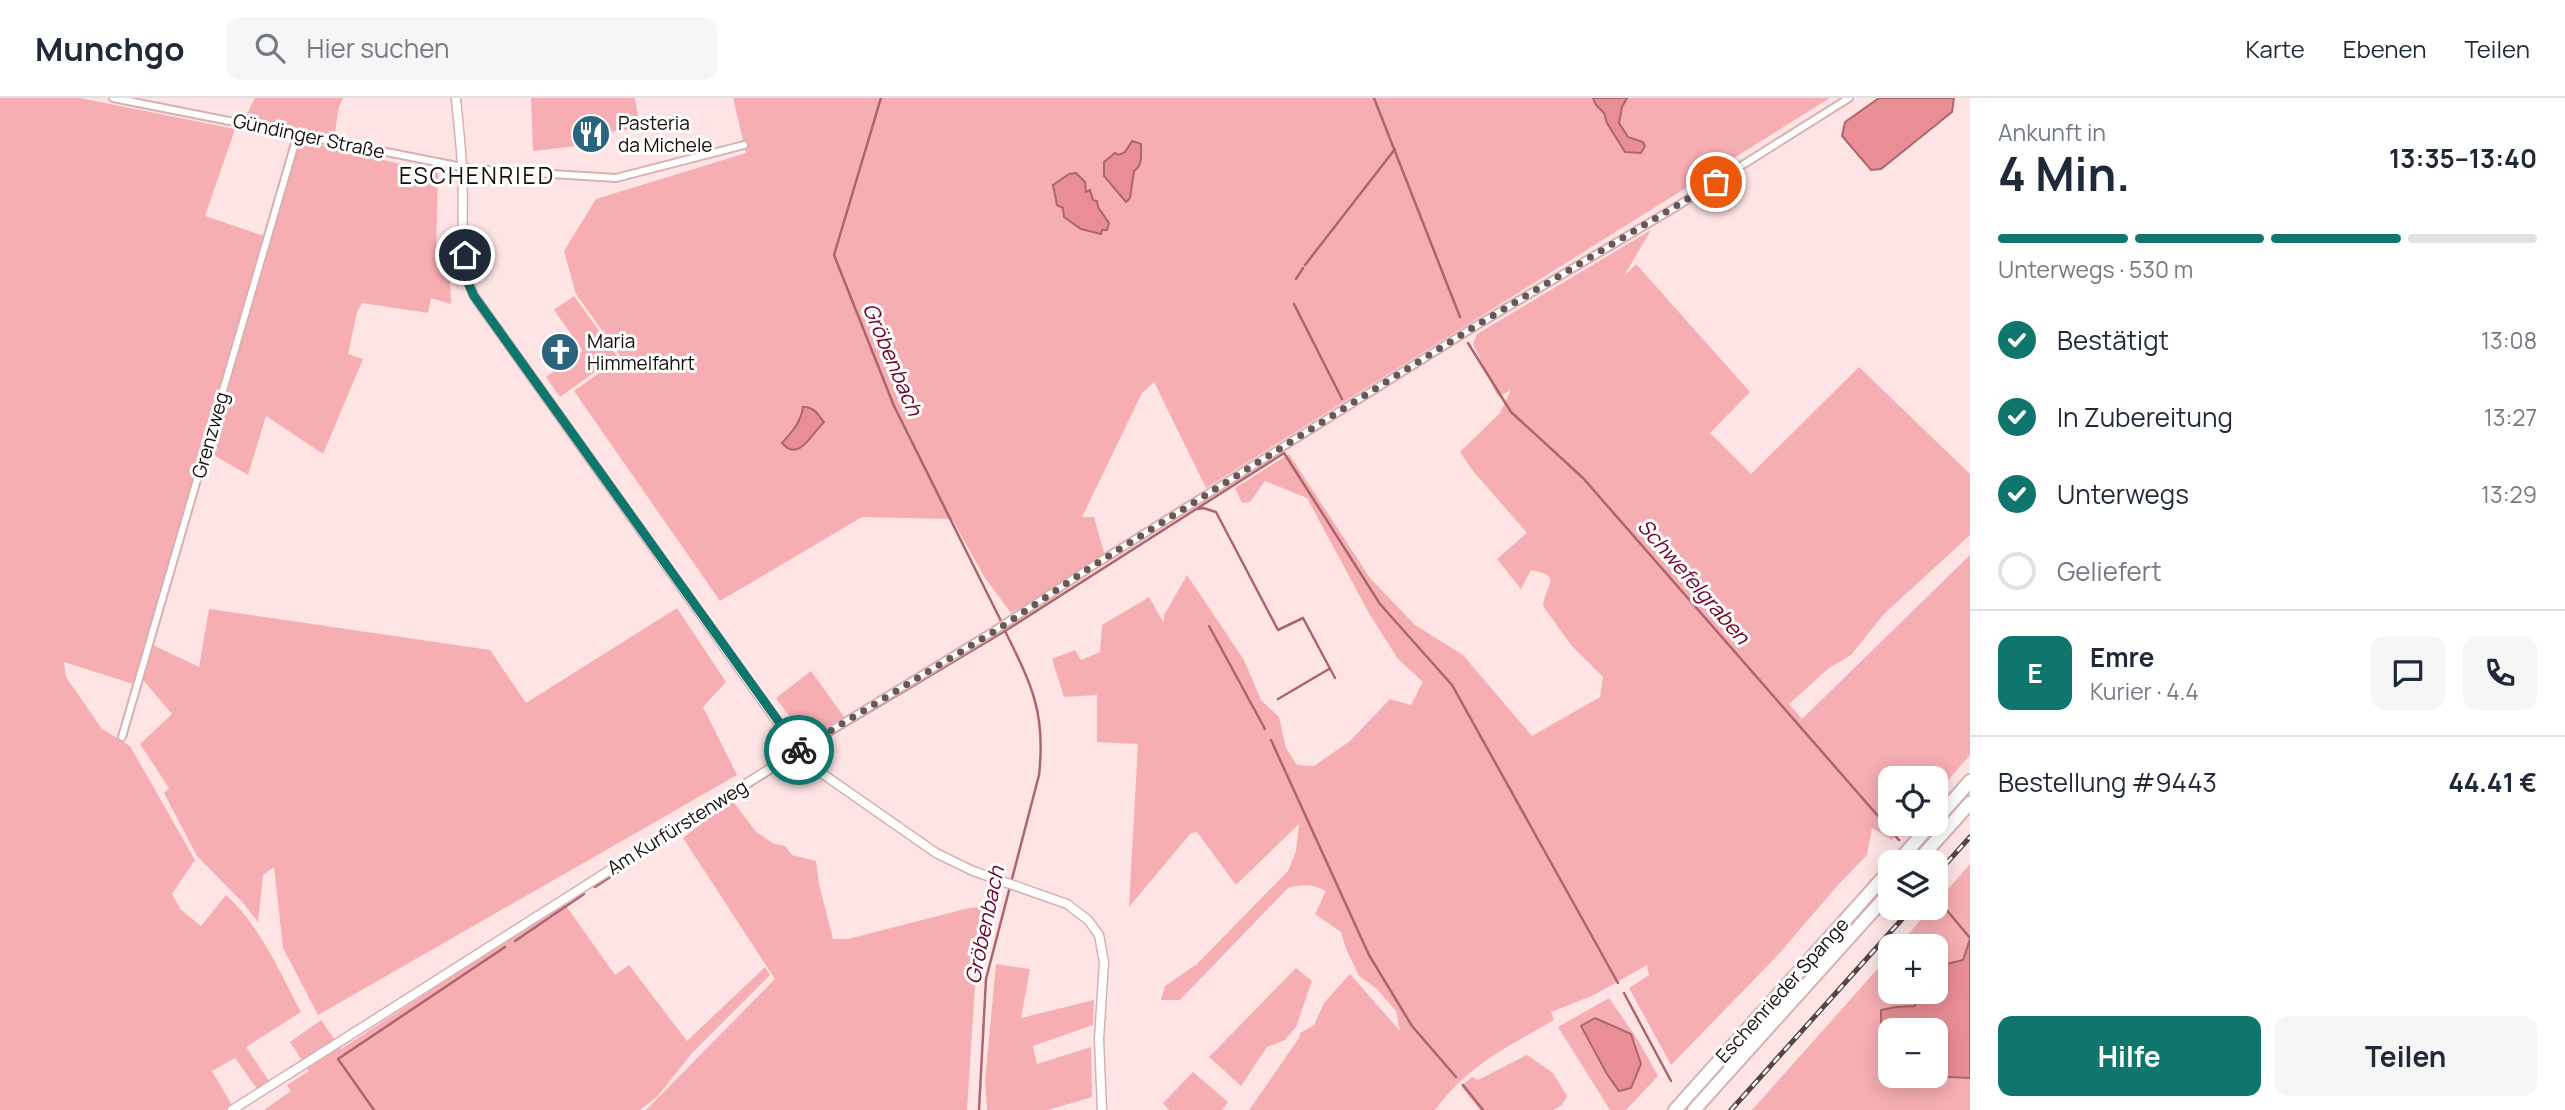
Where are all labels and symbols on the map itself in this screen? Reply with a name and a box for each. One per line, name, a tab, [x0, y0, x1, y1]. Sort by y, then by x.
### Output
street label: Gündinger Straße	[231, 107, 387, 165]
place label: Pasteria da Michele	[618, 110, 712, 158]
restaurant icon: Pasteria da Michele	[570, 113, 612, 155]
pin	[1686, 152, 1746, 212]
district label: ESCHENRIED	[399, 159, 555, 191]
pin	[435, 225, 495, 285]
water label: Gröbenbach	[857, 298, 930, 421]
place label: Maria Himmelfahrt	[587, 328, 695, 376]
church icon: Maria Himmelfahrt	[539, 331, 581, 373]
street label: Grenzweg	[185, 389, 235, 481]
water label: Schwefelgraben	[1632, 512, 1757, 651]
courier	[764, 715, 834, 785]
street label: Am Kurfürstenweg	[602, 773, 752, 881]
water label: Gröbenbach	[958, 862, 1010, 986]
street label: Eschenrieder Spange	[1710, 912, 1854, 1068]

